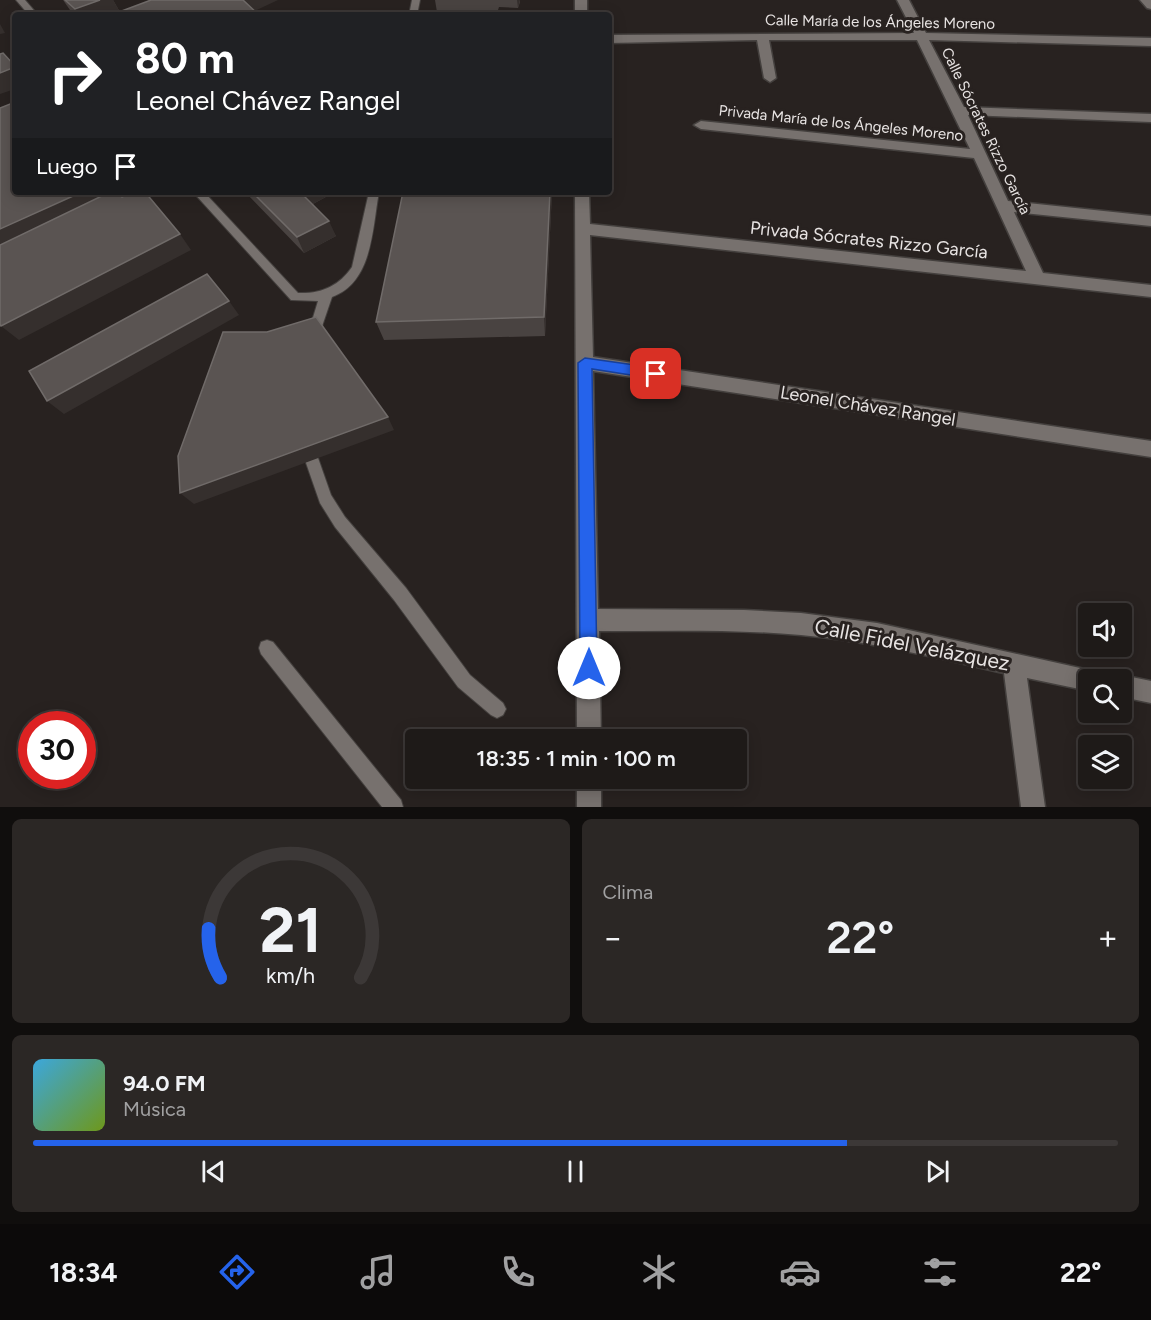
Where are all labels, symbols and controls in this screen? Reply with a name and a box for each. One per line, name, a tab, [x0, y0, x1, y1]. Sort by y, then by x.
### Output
street label: Calle María de los Ángeles Moreno	[765, 11, 995, 33]
text: 80 m	[135, 33, 235, 84]
icon: right	[36, 36, 114, 114]
street label: Calle Sócrates Rizzo García	[938, 45, 1034, 217]
text: Leonel Chávez Rangel	[135, 84, 401, 117]
street label: Privada María de los Ángeles Moreno	[718, 101, 964, 145]
icon: arrive	[109, 150, 142, 183]
text: Luego	[36, 153, 97, 180]
street label: Privada Sócrates Rizzo García	[749, 217, 989, 263]
pin	[630, 348, 681, 399]
icon: arrive	[639, 357, 672, 390]
street label: Leonel Chávez Rangel	[779, 381, 957, 431]
map controls	[1078, 603, 1132, 789]
button: sound	[1078, 603, 1132, 657]
street label: Calle Fidel Velázquez	[813, 613, 1012, 676]
position arrow	[557, 636, 621, 700]
button: search	[1078, 669, 1132, 723]
speed limit sign: 30	[18, 711, 96, 789]
button: layers	[1078, 735, 1132, 789]
text: 18:35 · 1 min · 100 m	[476, 745, 676, 772]
text: Clima	[603, 880, 653, 904]
text: 21	[260, 893, 322, 968]
text: 22°	[826, 910, 894, 964]
text: −	[603, 918, 623, 957]
text: +	[1097, 918, 1118, 957]
text: km/h	[266, 963, 315, 988]
text: 94.0 FM	[123, 1070, 206, 1097]
text: Música	[123, 1097, 186, 1121]
icon: previous	[197, 1155, 230, 1188]
icon: pause	[559, 1155, 592, 1188]
icon: next	[921, 1155, 954, 1188]
icon: directions	[216, 1251, 258, 1293]
icon: music	[357, 1251, 399, 1293]
icon: phone	[497, 1251, 539, 1293]
icon: climate	[638, 1251, 680, 1293]
icon: car	[779, 1251, 821, 1293]
icon: filters	[919, 1251, 961, 1293]
text: 18:34	[49, 1256, 117, 1289]
text: 22°	[1060, 1256, 1102, 1289]

